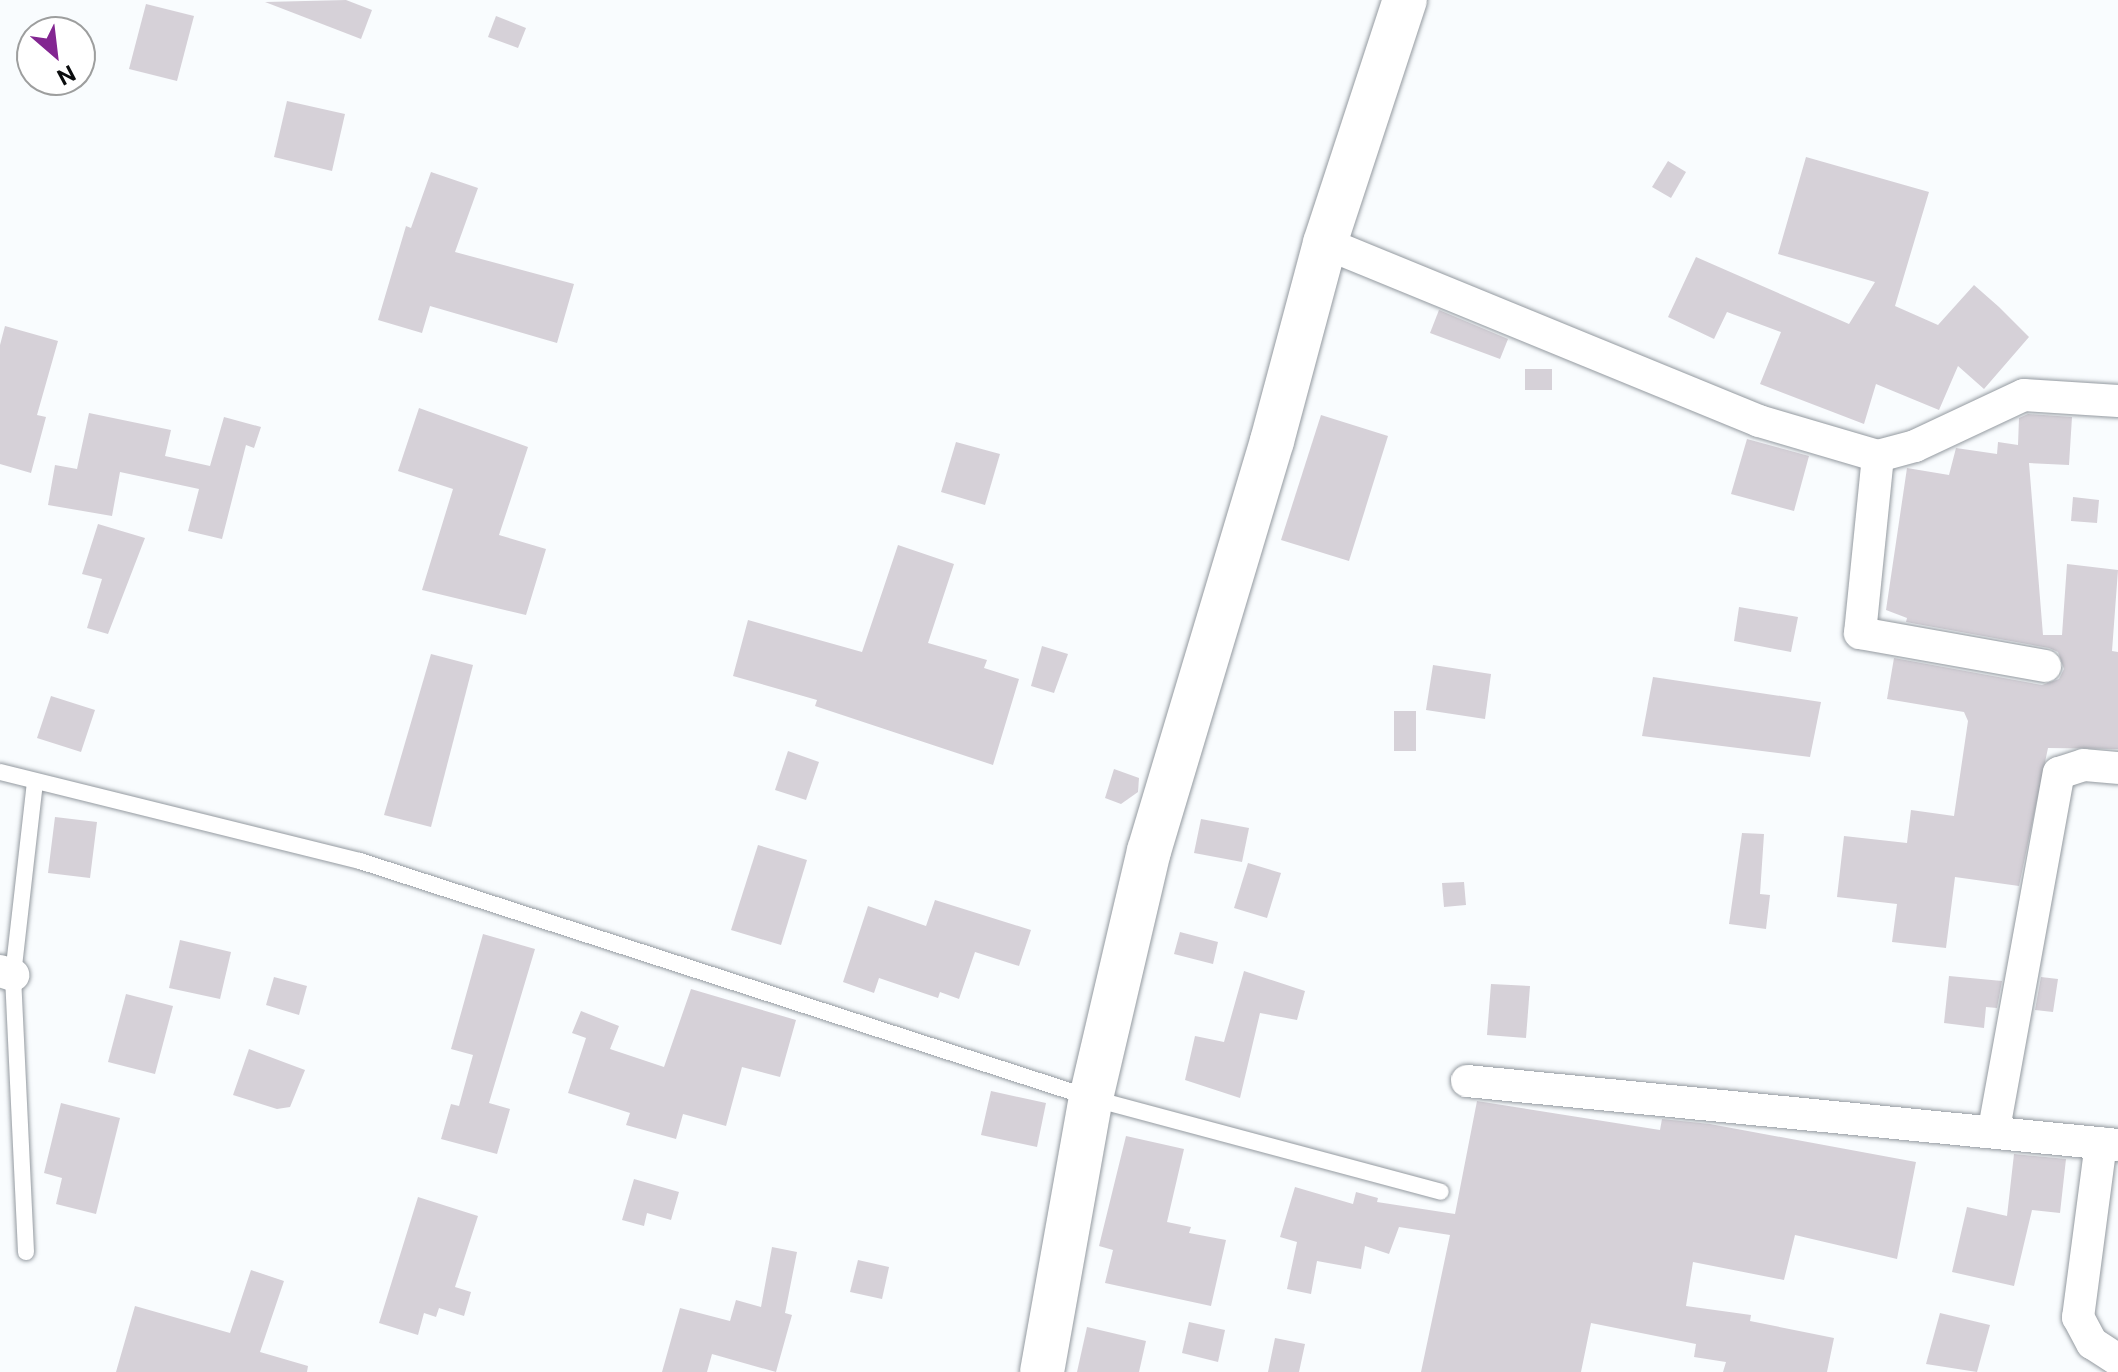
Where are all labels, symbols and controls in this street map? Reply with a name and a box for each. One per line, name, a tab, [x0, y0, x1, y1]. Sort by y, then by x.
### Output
north arrow	[16, 16, 96, 96]
text: N	[53, 60, 80, 91]

